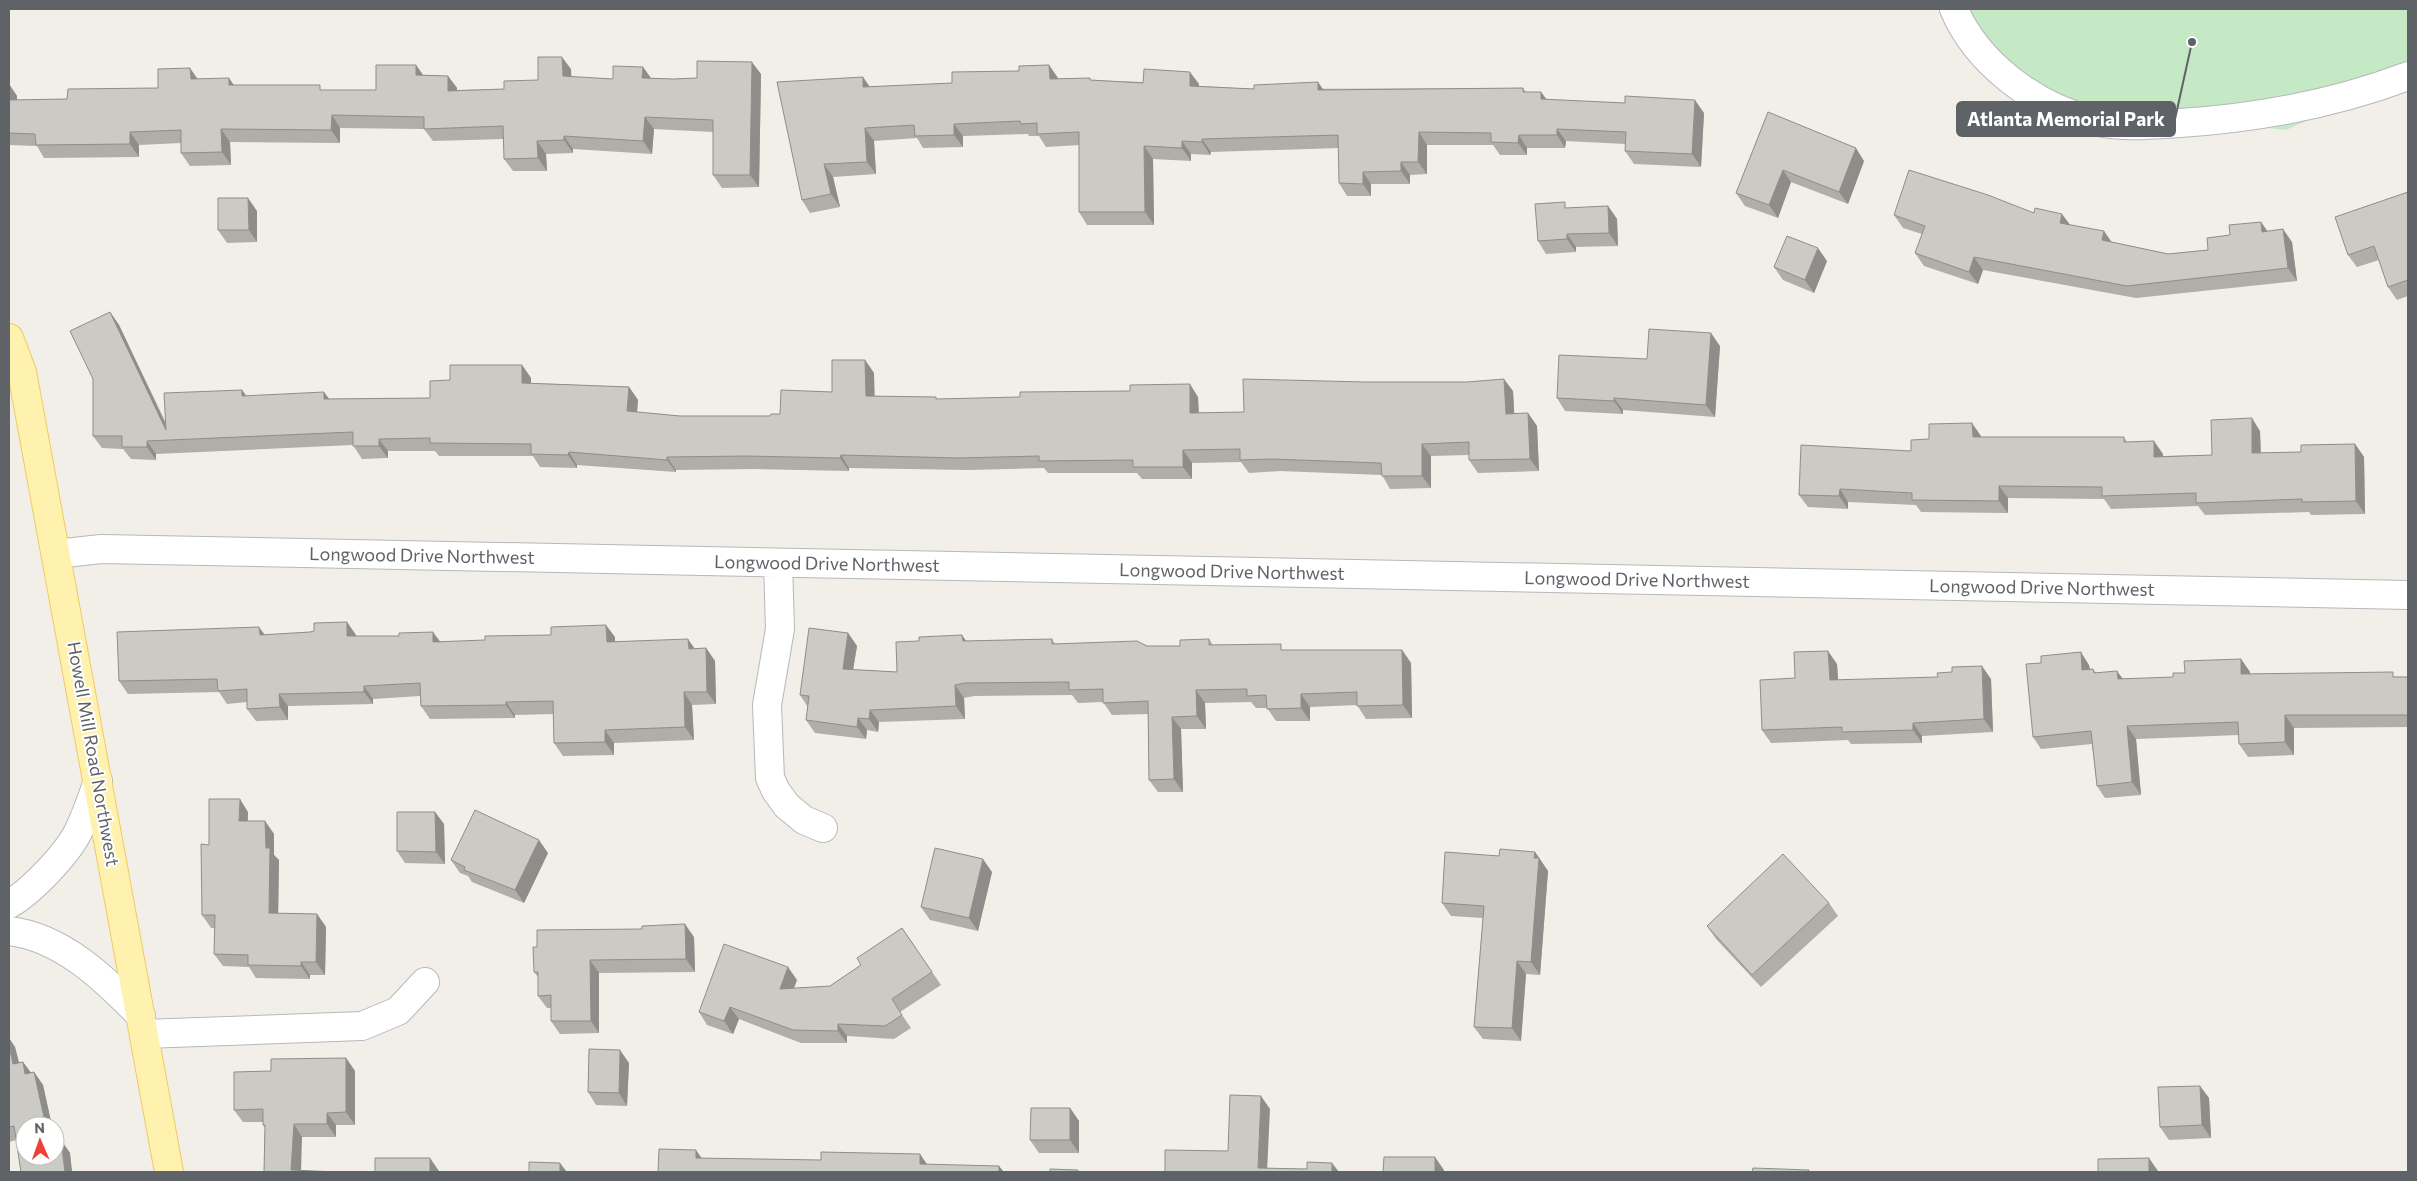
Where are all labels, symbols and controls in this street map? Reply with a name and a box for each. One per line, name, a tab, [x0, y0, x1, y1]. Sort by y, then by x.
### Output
callout: Atlanta Memorial Park	[1957, 102, 2175, 136]
text: Atlanta Memorial Park	[1967, 107, 2165, 130]
street label: Longwood Drive Northwest	[309, 542, 535, 568]
street label: Longwood Drive Northwest	[714, 550, 940, 576]
street label: Longwood Drive Northwest	[1119, 558, 1345, 584]
street label: Longwood Drive Northwest	[1524, 566, 1750, 592]
street label: Longwood Drive Northwest	[1929, 574, 2155, 600]
street label: Howell Mill Road Northwest	[63, 640, 125, 868]
north arrow	[15, 1116, 65, 1166]
text: N	[34, 1119, 45, 1136]

